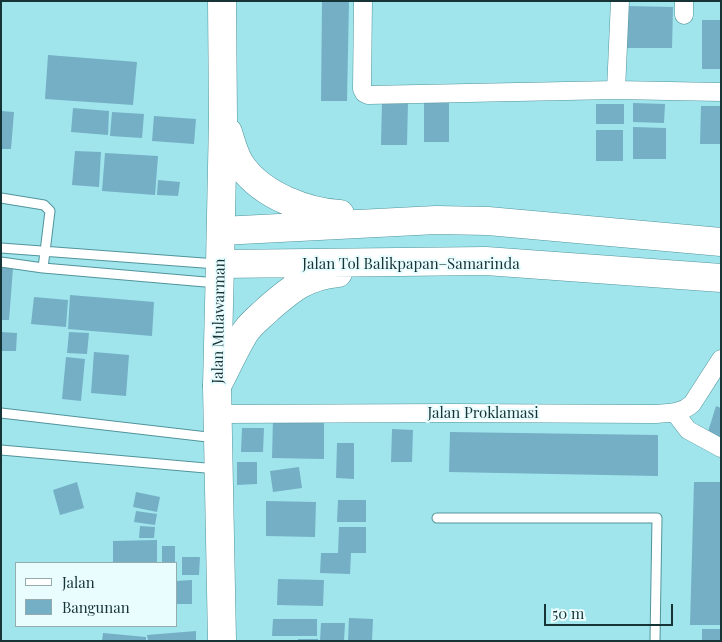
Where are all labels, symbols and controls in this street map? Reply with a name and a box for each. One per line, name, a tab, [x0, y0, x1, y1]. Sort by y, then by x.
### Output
street label: Jalan Tol Balikpapan–Samarinda	[302, 255, 520, 273]
street label: Jalan Mulawarman	[209, 258, 229, 384]
street label: Jalan Proklamasi	[427, 404, 539, 422]
legend	[15, 562, 178, 627]
text: Jalan	[62, 572, 95, 592]
scale bar	[547, 594, 676, 626]
text: Bangunan	[62, 597, 130, 617]
text: 50 m	[552, 603, 584, 623]

